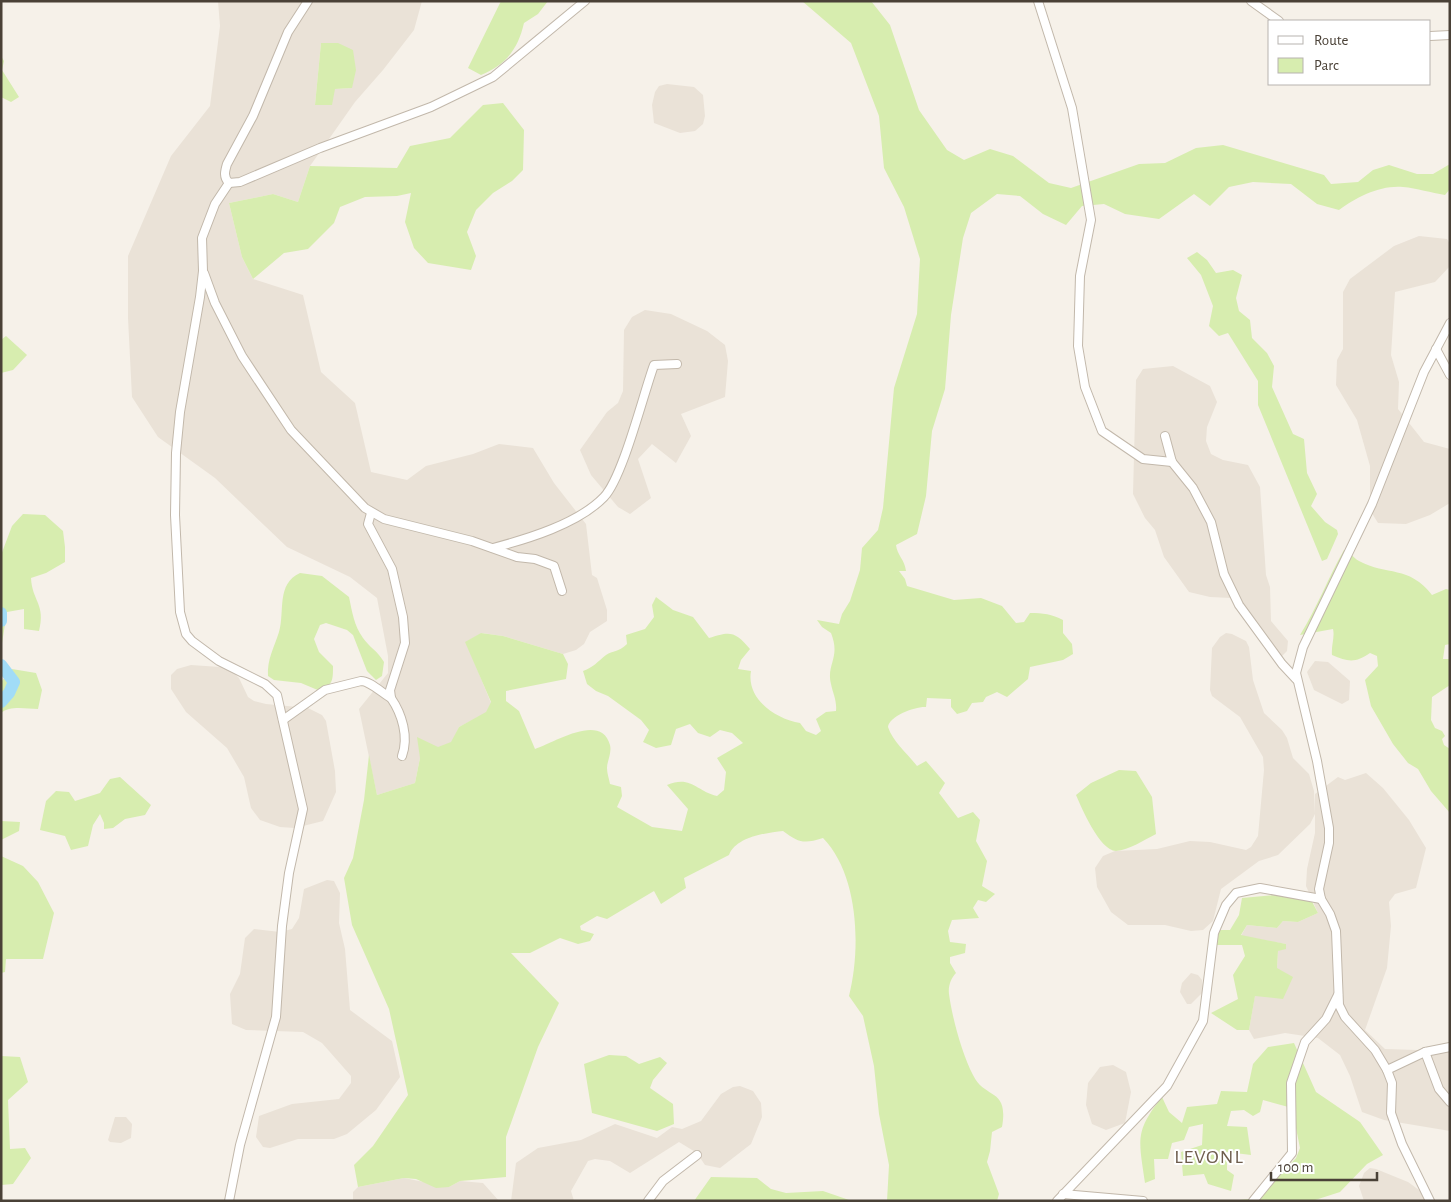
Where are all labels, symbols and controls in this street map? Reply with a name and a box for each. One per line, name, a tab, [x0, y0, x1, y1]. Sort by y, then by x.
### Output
legend	[1268, 20, 1431, 85]
text: Route	[1314, 33, 1348, 48]
text: Parc	[1314, 58, 1339, 73]
district label: LEVONL	[1174, 1147, 1244, 1167]
scale bar	[1271, 1150, 1377, 1182]
text: 100 m	[1278, 1160, 1313, 1175]

